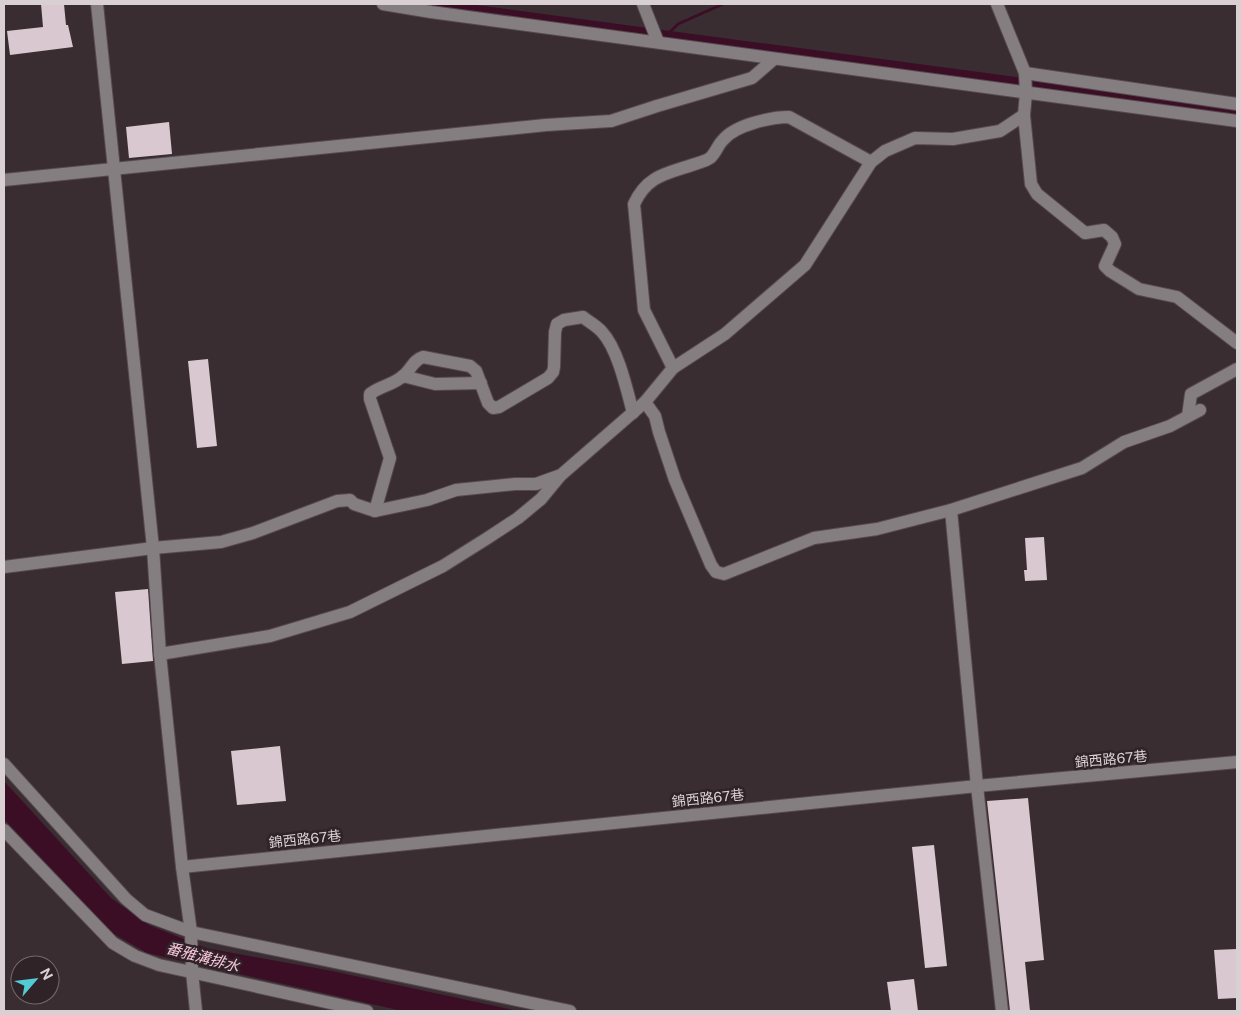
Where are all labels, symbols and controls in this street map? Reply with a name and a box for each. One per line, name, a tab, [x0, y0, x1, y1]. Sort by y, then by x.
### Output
street label: 錦西路67巷	[1074, 748, 1148, 770]
street label: 錦西路67巷	[671, 786, 745, 810]
street label: 錦西路67巷	[268, 827, 342, 851]
water label: 番雅溝排水	[165, 939, 242, 975]
north arrow	[10, 955, 60, 1005]
text: N	[37, 965, 56, 982]

